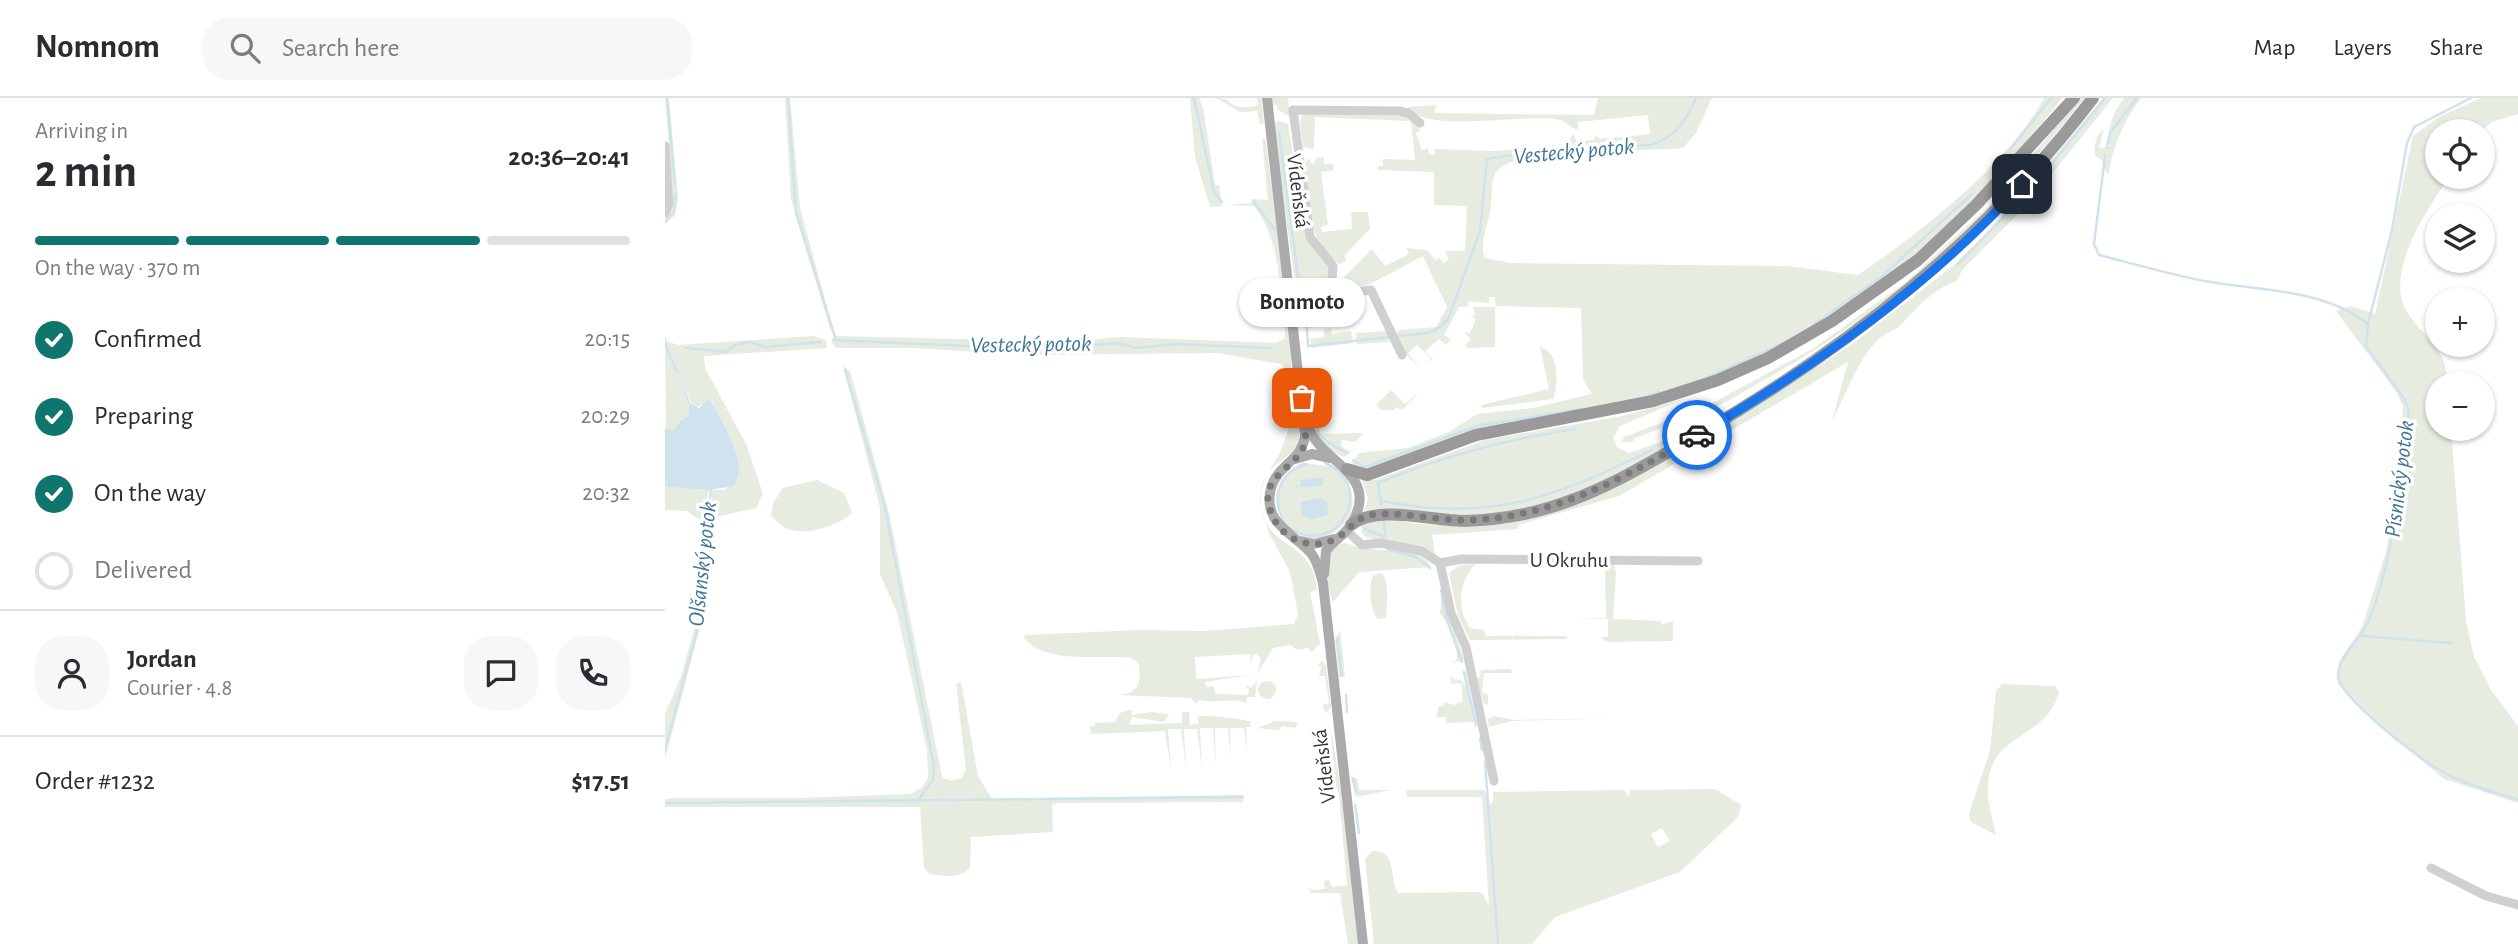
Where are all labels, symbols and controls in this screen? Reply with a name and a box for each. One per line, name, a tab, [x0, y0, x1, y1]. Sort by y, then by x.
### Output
search box	[202, 17, 692, 80]
icon: search	[226, 29, 264, 67]
text: Nomnom	[35, 31, 160, 64]
text: Search here	[282, 35, 400, 61]
text: Map	[2253, 36, 2295, 60]
text: Layers	[2333, 36, 2392, 60]
text: Share	[2430, 36, 2483, 60]
map controls	[2425, 119, 2495, 441]
button: locate	[2425, 119, 2495, 189]
text: Arriving in	[35, 120, 128, 143]
water label: Vestecký potok	[1513, 135, 1636, 169]
text: 20:36–20:41	[508, 144, 630, 170]
text: 2 min	[35, 149, 137, 195]
street label: Vídeňská	[1283, 153, 1313, 230]
pin	[1992, 154, 2052, 214]
icon: home	[2003, 165, 2041, 203]
button: layers	[2425, 203, 2495, 273]
text: On the way · 370 m	[35, 257, 201, 280]
callout: Bonmoto	[1239, 279, 1365, 328]
button: +	[2425, 287, 2495, 357]
text: Bonmoto	[1259, 291, 1345, 314]
icon: check	[35, 321, 73, 359]
text: Confirmed	[94, 326, 202, 352]
text: 20:15	[585, 328, 630, 351]
water label: Vestecký potok	[970, 332, 1092, 358]
pin	[1272, 368, 1332, 428]
button: −	[2425, 371, 2495, 441]
icon: bag	[1283, 379, 1321, 417]
icon: check	[35, 398, 73, 436]
courier	[1662, 400, 1732, 470]
text: Preparing	[94, 403, 193, 429]
text: 20:29	[581, 405, 630, 428]
icon: car	[1678, 416, 1716, 454]
water label: Písnický potok	[2381, 419, 2419, 539]
icon: check	[35, 475, 73, 513]
text: On the way	[94, 480, 206, 506]
text: 20:32	[582, 482, 630, 505]
water label: Olšanský potok	[685, 500, 721, 628]
street label: U Okruhu	[1530, 550, 1609, 571]
text: Delivered	[94, 557, 192, 583]
button: person	[35, 636, 109, 710]
button: chat	[464, 636, 538, 710]
button: phone	[556, 636, 630, 710]
text: Jordan	[127, 646, 197, 672]
text: Courier · 4.8	[127, 677, 232, 700]
street label: Vídeňská	[1309, 727, 1339, 804]
text: Order #1232	[35, 768, 155, 794]
text: $17.51	[571, 768, 630, 794]

